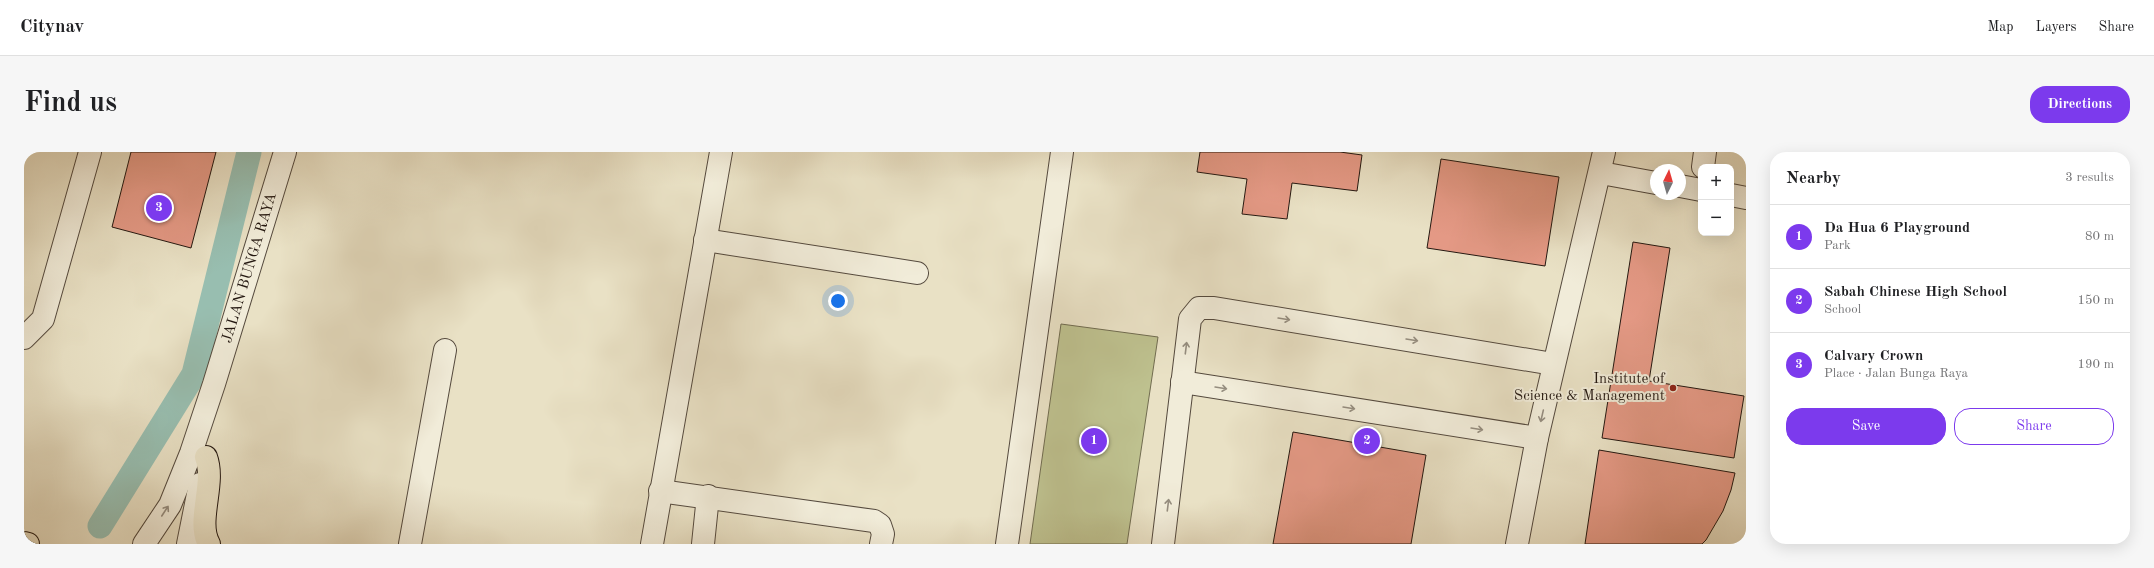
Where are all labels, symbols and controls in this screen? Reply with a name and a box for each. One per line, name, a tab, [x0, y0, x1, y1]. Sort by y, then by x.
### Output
text: Citynav	[20, 18, 84, 37]
text: Map	[1988, 20, 2014, 34]
text: Layers	[2036, 20, 2077, 34]
text: Share	[2099, 20, 2134, 34]
button: Directions	[2030, 86, 2130, 123]
text: Find us	[24, 90, 117, 118]
north arrow	[1650, 164, 1686, 200]
map controls	[1698, 164, 1734, 236]
button: +	[1698, 164, 1734, 200]
text: Nearby	[1786, 170, 1841, 187]
text: 3 results	[2065, 171, 2114, 184]
street label: JALAN BUNGA RAYA	[220, 191, 280, 345]
pin: 3	[146, 193, 172, 223]
button: −	[1698, 200, 1734, 236]
text: Da Hua 6 Playground	[1824, 221, 1970, 236]
text: 1	[1795, 230, 1803, 243]
text: 80 m	[2085, 230, 2114, 243]
text: Park	[1824, 239, 1851, 252]
text: Sabah Chinese High School	[1824, 285, 2007, 300]
your location	[828, 291, 848, 311]
text: 2	[1795, 294, 1803, 307]
text: 150 m	[2077, 294, 2114, 307]
text: School	[1824, 303, 1861, 316]
one-way arrow	[1277, 315, 1290, 323]
one-way arrow	[1405, 337, 1418, 345]
one-way arrow	[1183, 342, 1190, 355]
text: Calvary Crown	[1824, 349, 1923, 364]
text: 3	[1795, 358, 1803, 371]
text: 190 m	[2077, 358, 2114, 371]
text: Place · Jalan Bunga Raya	[1824, 367, 1968, 380]
place label: Institute of Science & Management	[1514, 372, 1666, 404]
marker: Institute of Science & Management	[1668, 383, 1678, 393]
one-way arrow	[1214, 384, 1227, 392]
one-way arrow	[1342, 404, 1355, 412]
button: Save	[1786, 408, 1946, 445]
button: Share	[1954, 408, 2114, 445]
one-way arrow	[1537, 409, 1545, 422]
one-way arrow	[1471, 425, 1484, 433]
pin: 1	[1081, 426, 1107, 456]
pin: 2	[1354, 426, 1380, 456]
one-way arrow	[1164, 499, 1171, 512]
one-way arrow	[161, 506, 169, 517]

